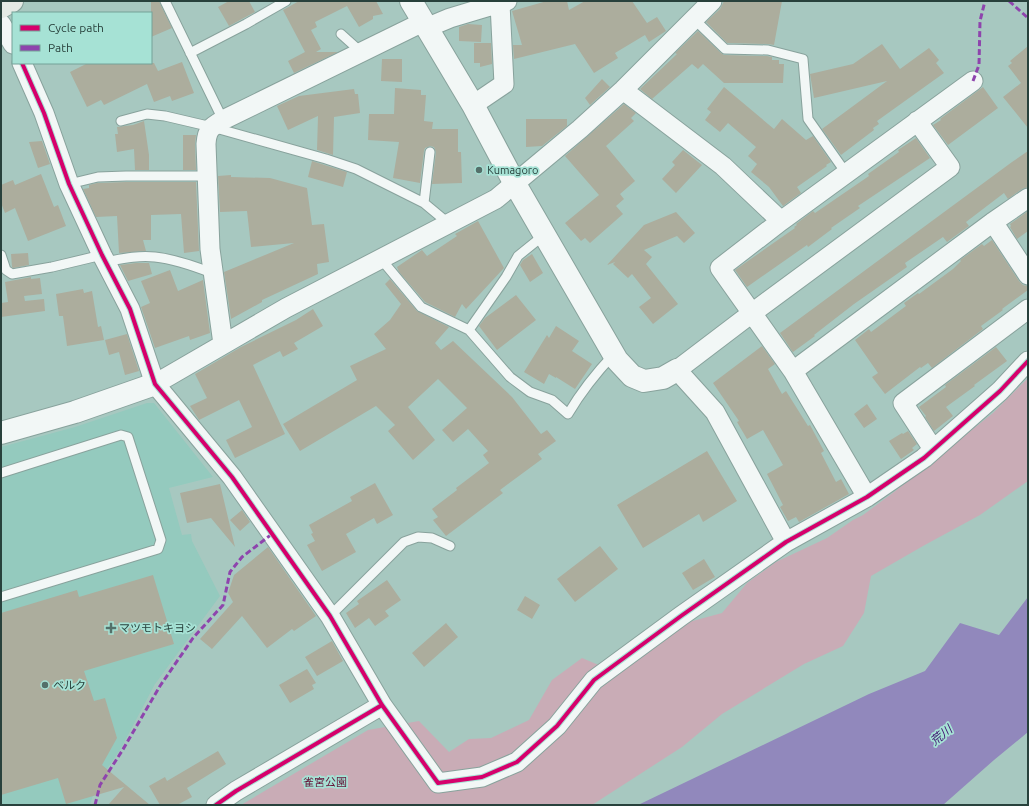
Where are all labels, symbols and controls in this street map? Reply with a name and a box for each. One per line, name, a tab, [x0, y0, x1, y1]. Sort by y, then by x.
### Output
legend	[12, 12, 152, 64]
text: Cycle path	[48, 21, 104, 34]
text: Path	[48, 41, 73, 54]
place label: Kumagoro	[487, 164, 538, 176]
marker: Kumagoro	[474, 165, 484, 175]
place label: マツモトキヨシ	[119, 622, 196, 634]
marker: マツモトキヨシ	[106, 623, 116, 633]
place label: ベルク	[53, 679, 86, 691]
marker: ベルク	[40, 680, 50, 690]
water label: 荒川	[928, 721, 956, 748]
park label: 雀宮公園	[303, 776, 347, 788]

